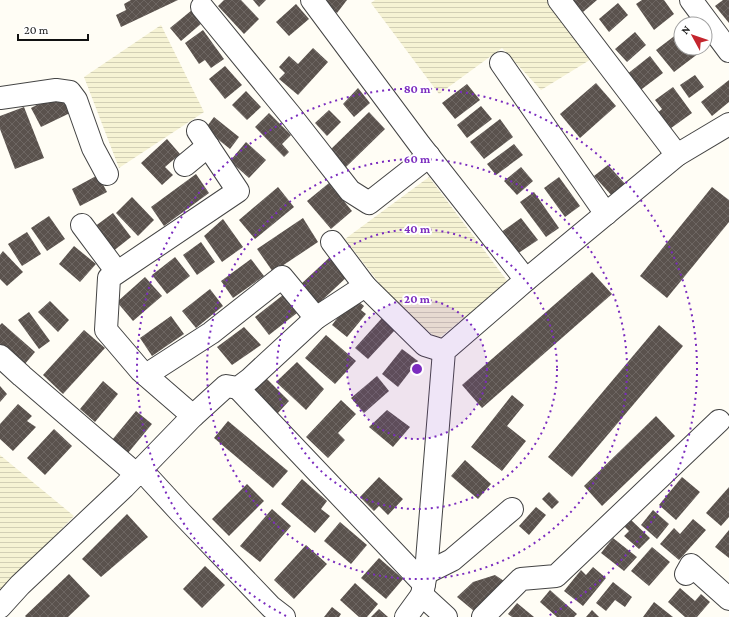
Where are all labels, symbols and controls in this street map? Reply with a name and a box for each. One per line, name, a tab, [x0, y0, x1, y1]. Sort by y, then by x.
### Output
scale bar	[18, 16, 88, 42]
north arrow	[673, 16, 713, 56]
text: N	[678, 22, 693, 36]
text: 20 m	[24, 23, 49, 37]
text: 80 m	[404, 82, 431, 96]
text: 60 m	[404, 152, 431, 166]
text: 40 m	[404, 222, 431, 236]
text: 20 m	[404, 292, 431, 306]
centre of rings	[410, 362, 424, 376]

